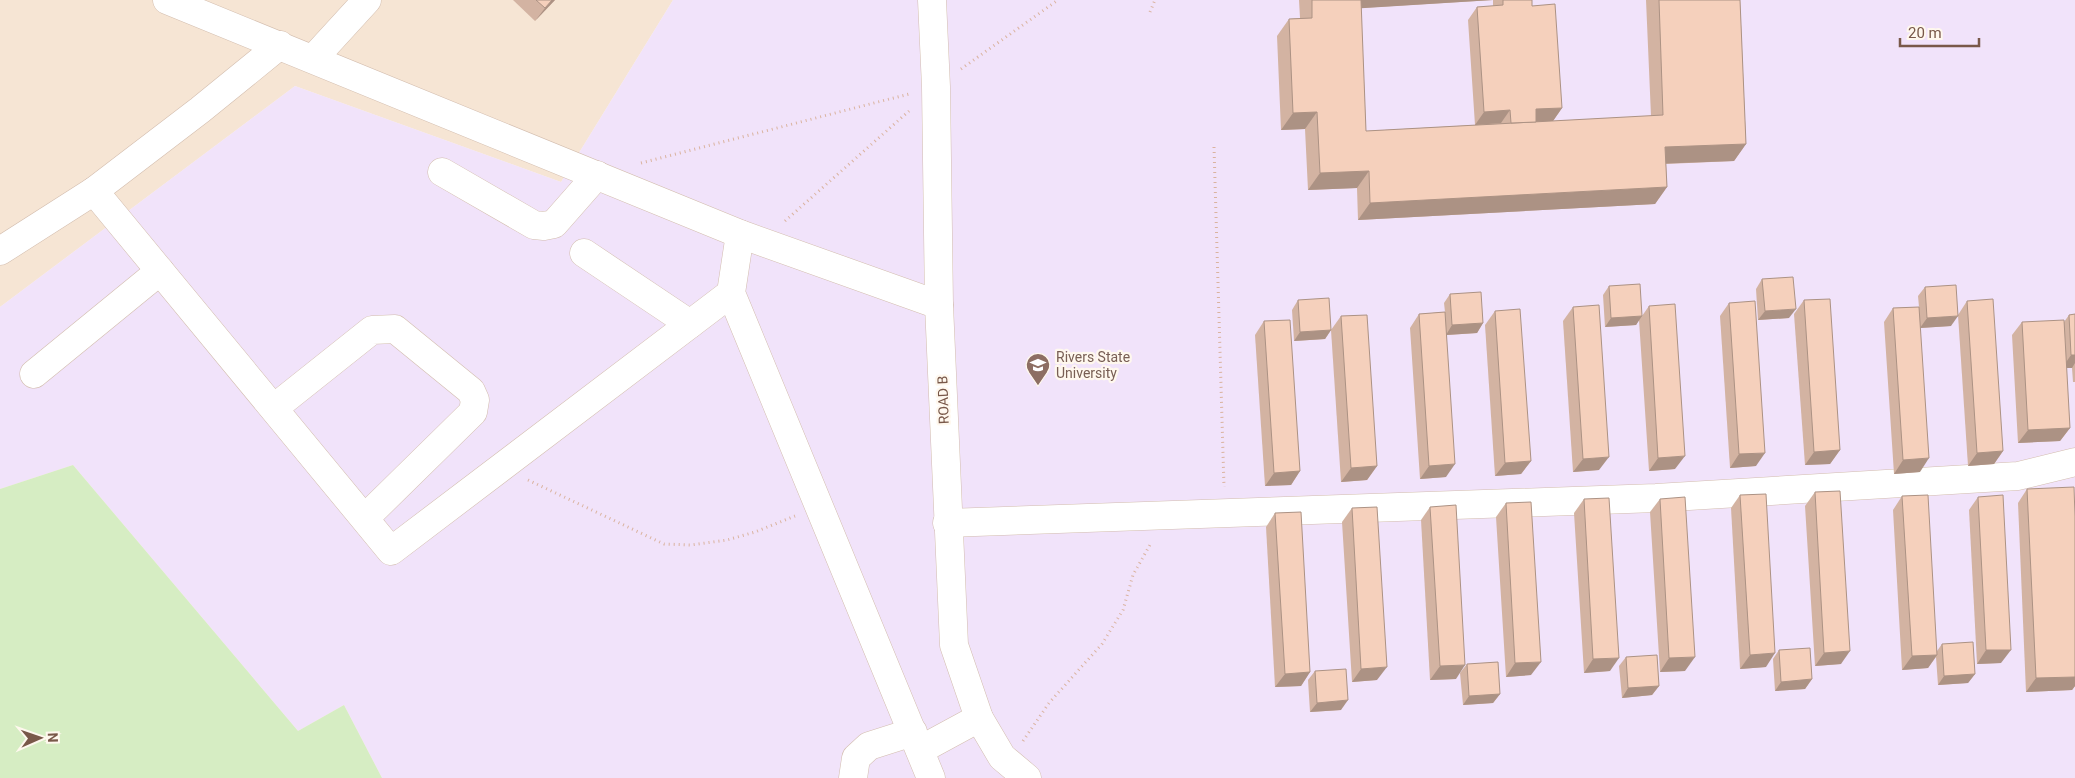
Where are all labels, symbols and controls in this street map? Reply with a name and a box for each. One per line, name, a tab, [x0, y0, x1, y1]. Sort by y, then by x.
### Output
scale bar	[1900, 15, 1979, 47]
text: 20 m	[1908, 24, 1942, 42]
place label: Rivers State University	[1056, 349, 1130, 381]
school or university icon: Rivers State University	[1025, 352, 1051, 386]
street label: ROAD B	[934, 375, 952, 425]
north arrow	[15, 713, 65, 763]
text: N	[45, 732, 61, 743]

